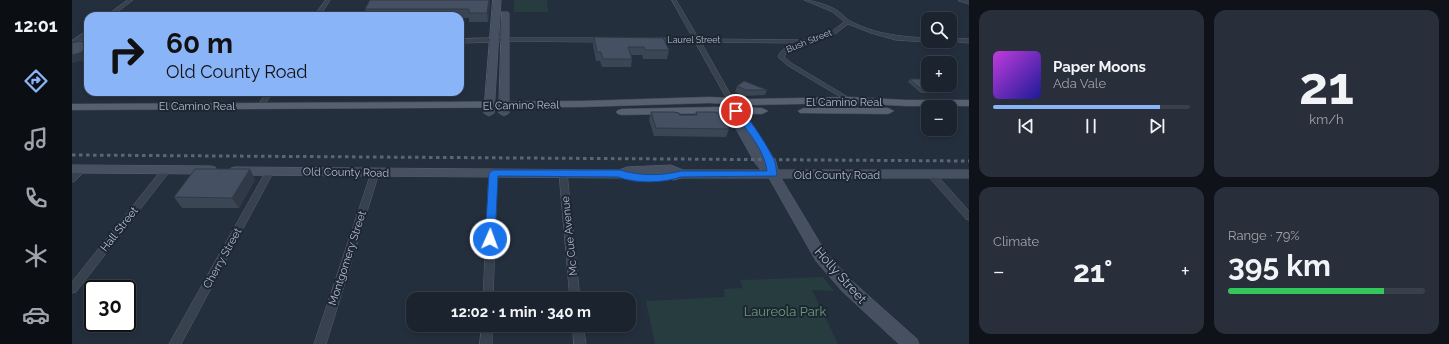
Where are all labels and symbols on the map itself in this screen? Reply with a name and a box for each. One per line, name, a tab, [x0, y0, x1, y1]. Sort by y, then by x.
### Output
street label: Bush Street	[785, 27, 833, 55]
street label: Laurel Street	[667, 35, 721, 45]
pin	[719, 94, 753, 128]
street label: El Camino Real	[806, 96, 882, 109]
street label: El Camino Real	[483, 98, 559, 113]
street label: El Camino Real	[159, 100, 235, 113]
street label: Old County Road	[303, 165, 389, 180]
street label: Old County Road	[794, 169, 880, 182]
street label: Mc Cue Avenue	[559, 195, 580, 276]
street label: Hall Street	[98, 204, 141, 254]
street label: Montgomery Street	[326, 209, 369, 307]
position arrow	[469, 218, 511, 260]
street label: Cherry Street	[200, 225, 245, 291]
street label: Holly Street	[812, 244, 870, 307]
speed limit sign: 30	[84, 280, 136, 332]
park label: Laureola Park	[744, 304, 826, 319]

